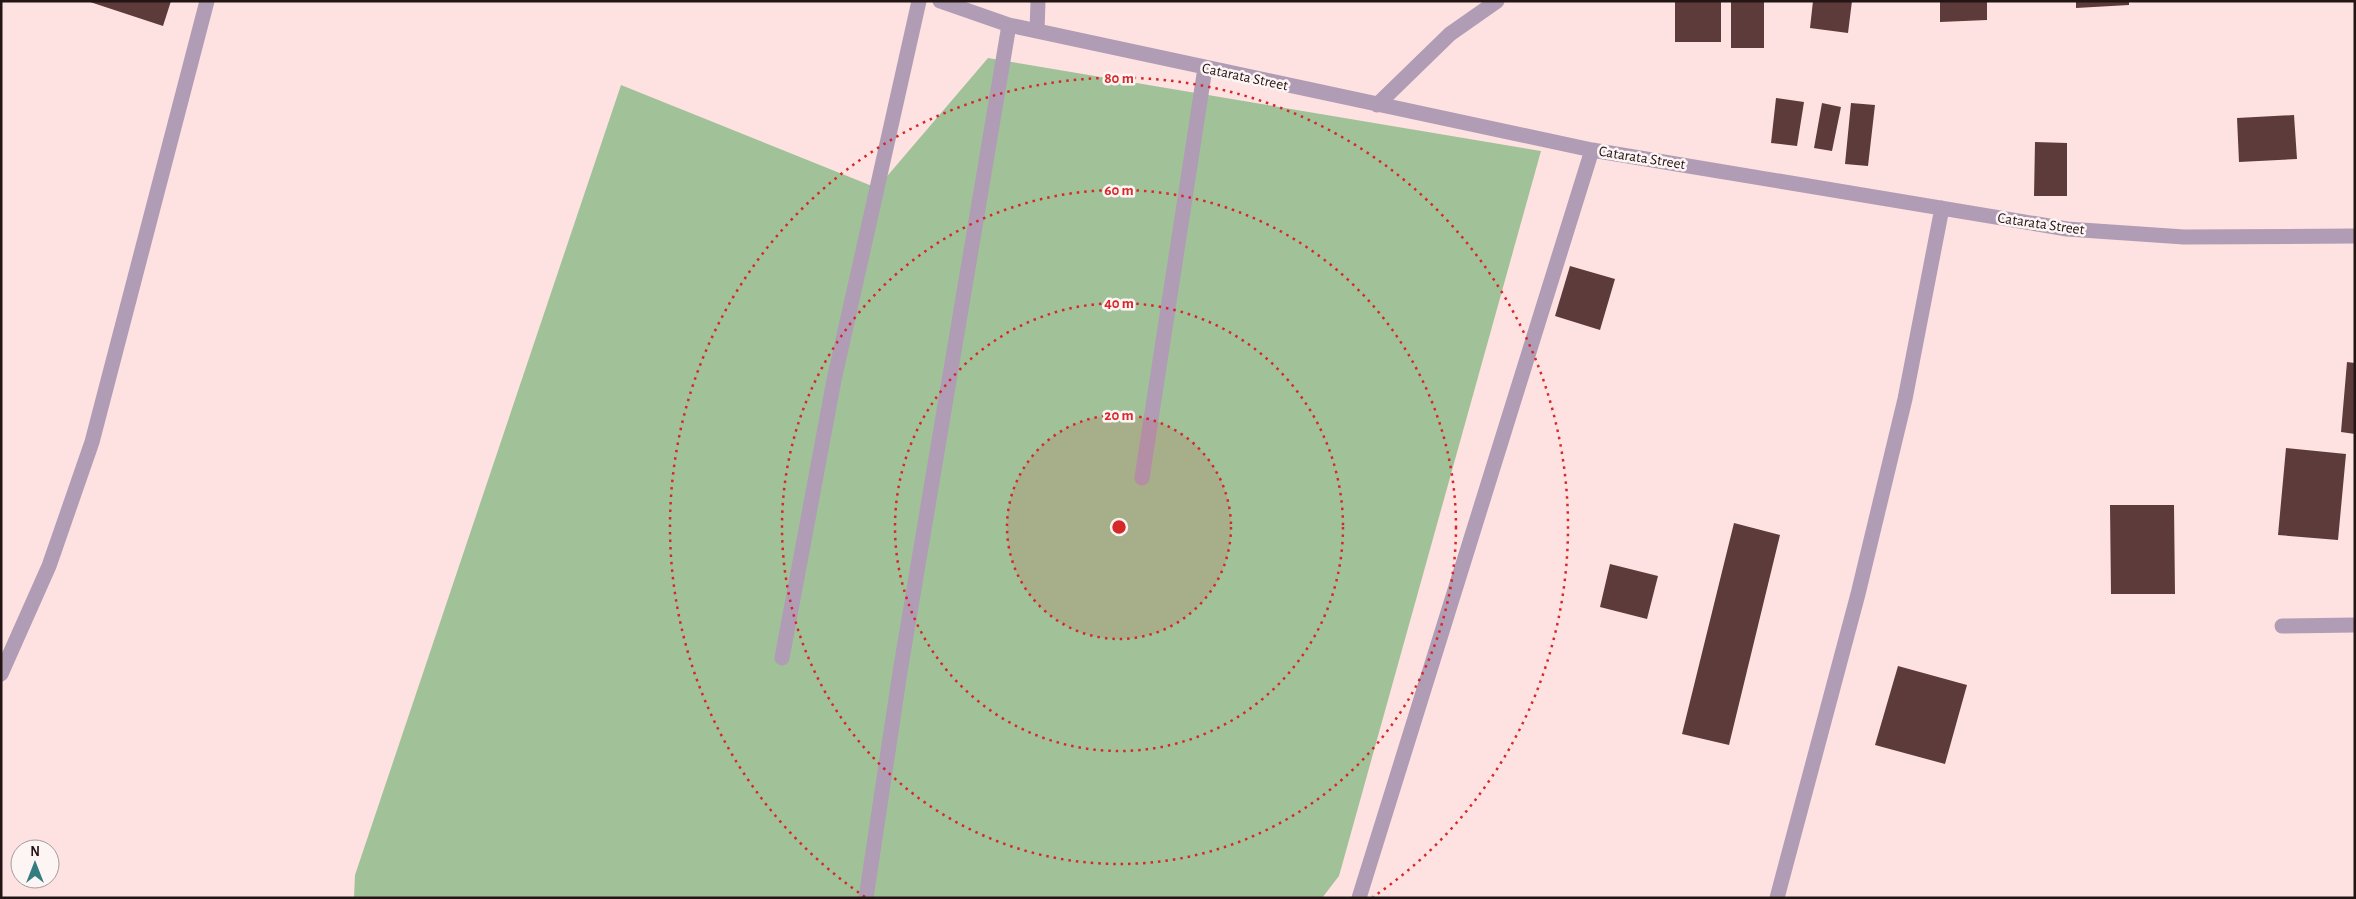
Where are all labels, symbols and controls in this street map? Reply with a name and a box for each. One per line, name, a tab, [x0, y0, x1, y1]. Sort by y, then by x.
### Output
street label: Catarata Street	[1201, 61, 1290, 93]
text: 80 m	[1104, 71, 1134, 86]
street label: Catarata Street	[1598, 144, 1687, 172]
text: 60 m	[1104, 183, 1134, 198]
street label: Catarata Street	[1997, 210, 2086, 238]
text: 40 m	[1104, 296, 1134, 311]
text: 20 m	[1104, 408, 1134, 423]
centre of rings	[1110, 518, 1128, 536]
north arrow	[10, 839, 60, 889]
text: N	[30, 845, 40, 859]

